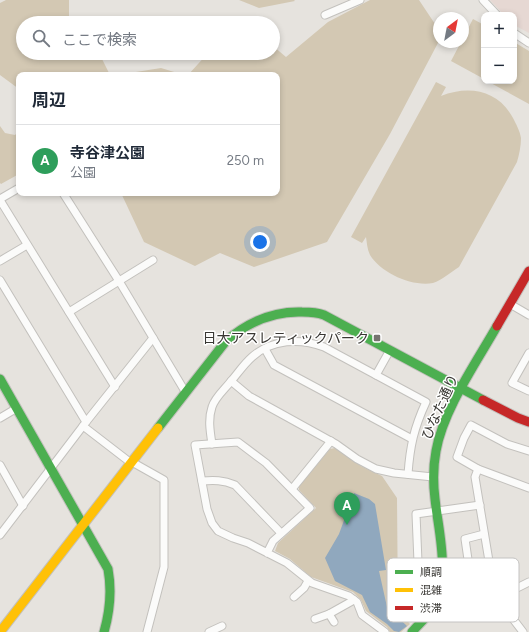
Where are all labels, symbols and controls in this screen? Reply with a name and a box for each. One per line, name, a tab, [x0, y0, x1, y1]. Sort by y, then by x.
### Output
north arrow	[433, 12, 469, 48]
map controls	[481, 12, 517, 84]
button: +	[481, 12, 517, 48]
search box	[16, 16, 280, 60]
icon: search	[30, 27, 52, 49]
text: ここで検索	[62, 31, 137, 49]
button: −	[481, 48, 517, 84]
text: 周辺	[32, 90, 66, 110]
text: 寺谷津公園	[70, 144, 145, 162]
text: A	[40, 153, 50, 168]
text: 250 m	[227, 153, 264, 168]
text: 公園	[70, 165, 96, 180]
your location	[250, 232, 270, 252]
place label: 日大アスレティックパーク	[203, 330, 369, 347]
marker: 日大アスレティックパーク	[372, 333, 382, 343]
street label: ひなた通り	[418, 372, 462, 442]
pin: A	[334, 492, 360, 525]
legend	[387, 558, 519, 622]
text: 順調	[420, 566, 442, 579]
text: 混雑	[420, 584, 442, 597]
text: 渋滞	[420, 602, 442, 615]

